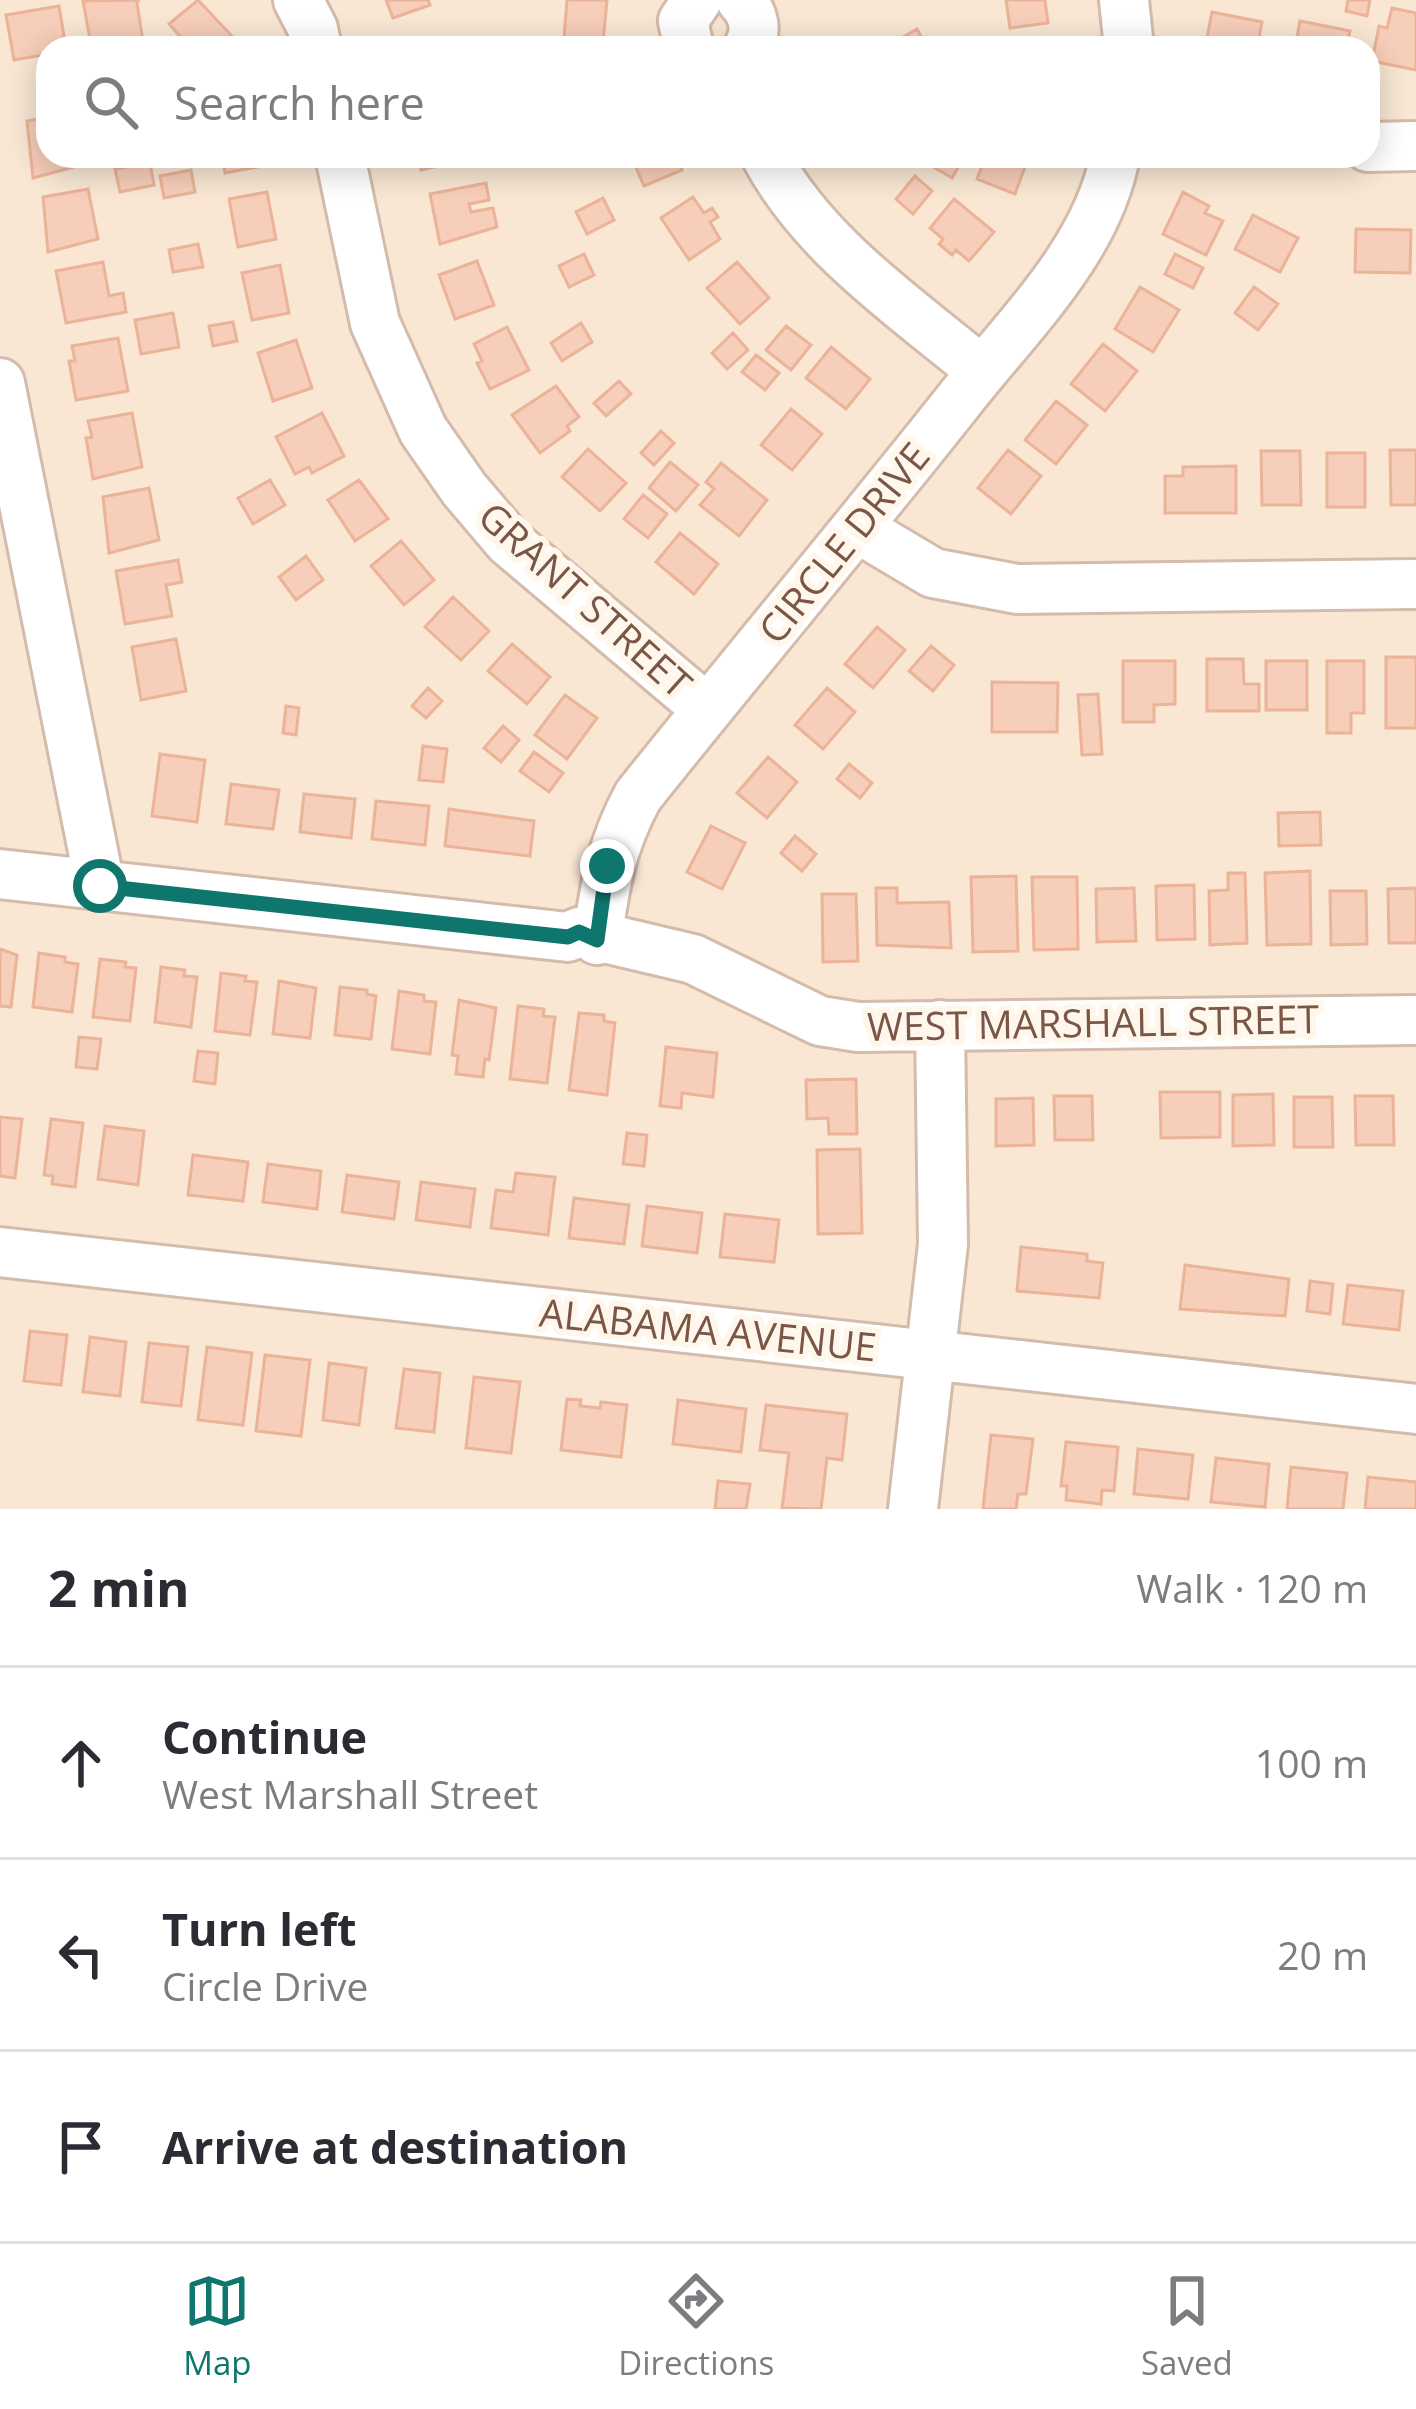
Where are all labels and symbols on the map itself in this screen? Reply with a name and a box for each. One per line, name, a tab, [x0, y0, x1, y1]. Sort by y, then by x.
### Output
street label: CIRCLE DRIVE	[745, 430, 940, 654]
street label: GRANT STREET	[468, 489, 704, 709]
route end	[580, 839, 634, 893]
route start	[73, 859, 127, 913]
street label: WEST MARSHALL STREET	[867, 991, 1320, 1052]
street label: ALABAMA AVENUE	[537, 1284, 879, 1373]

